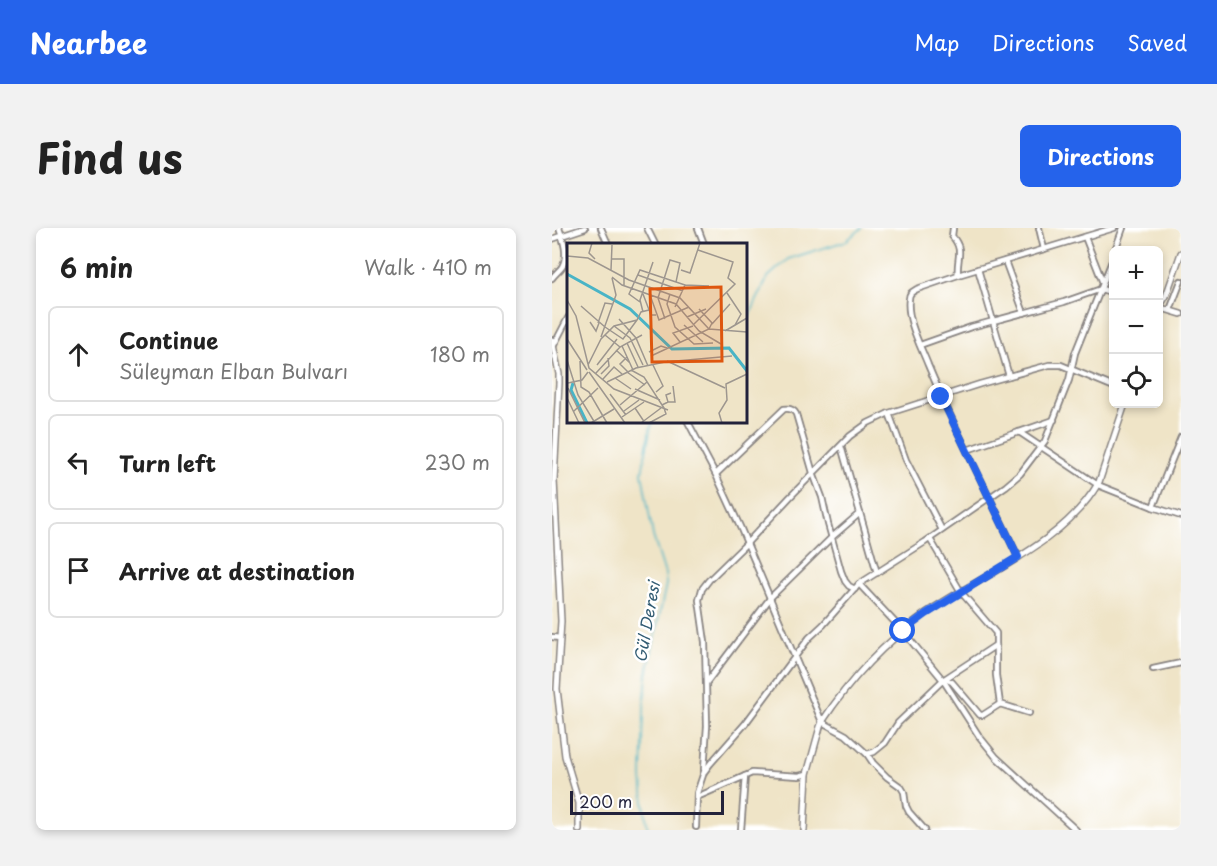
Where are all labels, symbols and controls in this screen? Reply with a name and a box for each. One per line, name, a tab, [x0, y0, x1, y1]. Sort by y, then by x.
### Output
text: Nearbee	[30, 21, 147, 64]
text: Map	[914, 26, 959, 58]
text: Directions	[992, 26, 1094, 58]
text: Saved	[1127, 26, 1187, 58]
text: Find us	[36, 125, 183, 188]
button: Directions	[1020, 125, 1181, 187]
inset map	[567, 243, 747, 423]
map controls	[1109, 246, 1163, 408]
button: +	[1109, 246, 1163, 300]
text: 6 min	[60, 248, 133, 287]
text: Walk · 410 m	[364, 252, 492, 282]
button: −	[1109, 300, 1163, 354]
text: Continue	[119, 323, 218, 356]
icon: ahead	[62, 338, 95, 371]
text: 180 m	[430, 339, 490, 369]
button: locate	[1109, 354, 1163, 408]
text: Süleyman Elban Bulvarı	[119, 356, 348, 386]
route end	[927, 383, 953, 409]
icon: left	[62, 446, 95, 479]
text: Turn left	[119, 446, 216, 479]
text: 230 m	[425, 447, 490, 477]
icon: arrive	[62, 554, 95, 587]
text: Arrive at destination	[119, 554, 355, 587]
water label: Gül Deresi	[627, 577, 665, 664]
route start	[889, 617, 915, 643]
scale bar	[570, 788, 724, 816]
text: 200 m	[579, 789, 632, 813]

